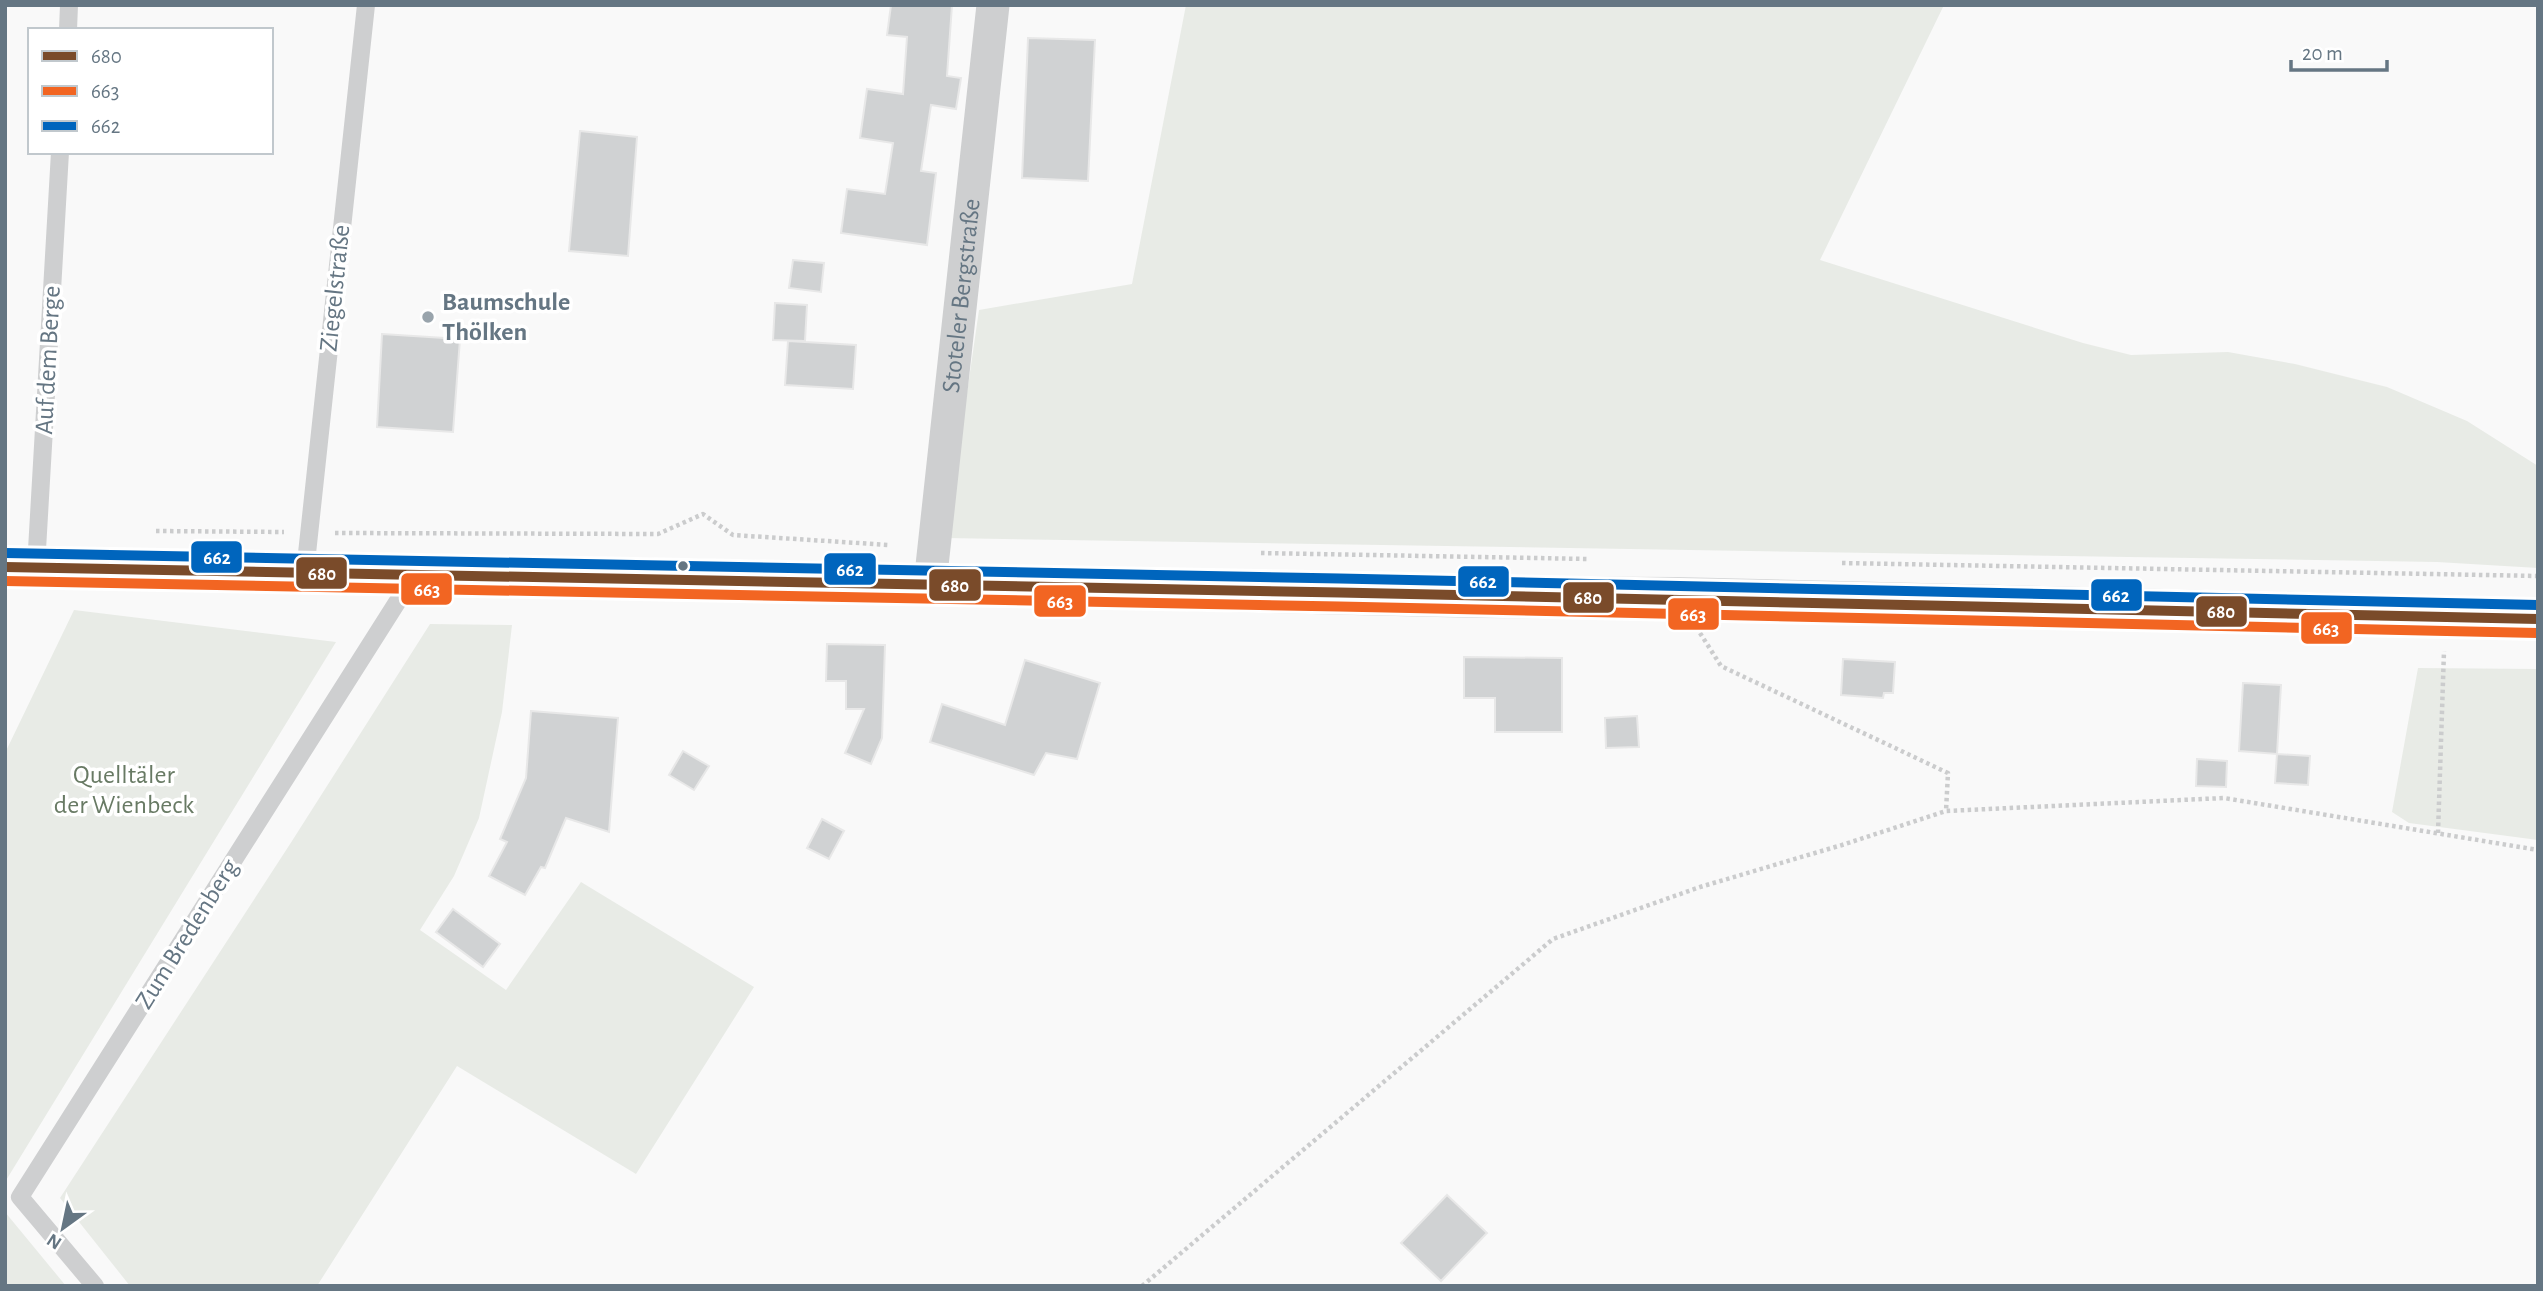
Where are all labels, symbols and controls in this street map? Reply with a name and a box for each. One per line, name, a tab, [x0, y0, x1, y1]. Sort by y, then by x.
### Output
legend	[28, 28, 273, 154]
scale bar	[2291, 28, 2387, 72]
text: 20 m	[2302, 43, 2343, 64]
text: 680	[91, 46, 122, 67]
text: 663	[91, 81, 119, 102]
text: 662	[91, 116, 120, 137]
street label: Stoteler Bergstraße	[938, 197, 985, 394]
street label: Ziegelstraße	[315, 223, 355, 353]
street label: Auf dem Berge	[31, 285, 65, 435]
place label: Baumschule Thölken	[442, 289, 570, 345]
marker: Baumschule Thölken	[420, 309, 436, 325]
line badge: 662	[190, 540, 243, 574]
text: 662	[203, 549, 231, 568]
line badge: 662	[823, 552, 877, 586]
line badge: 680	[295, 556, 348, 590]
unlabelled marker	[676, 559, 690, 573]
text: 662	[836, 561, 864, 580]
text: 680	[308, 565, 336, 584]
line badge: 662	[1457, 565, 1510, 598]
line badge: 680	[928, 568, 982, 602]
line badge: 663	[400, 572, 453, 606]
text: 662	[1469, 573, 1497, 592]
text: 680	[941, 577, 969, 596]
line badge: 662	[2090, 578, 2143, 612]
text: 663	[414, 581, 440, 600]
line badge: 680	[1562, 581, 1615, 614]
line badge: 663	[1033, 584, 1087, 618]
text: 662	[2102, 587, 2130, 606]
text: 680	[1574, 589, 1602, 608]
text: 663	[1047, 593, 1073, 612]
line badge: 680	[2195, 595, 2248, 628]
line badge: 663	[1667, 597, 1720, 631]
text: 680	[2207, 603, 2235, 622]
text: 663	[1680, 606, 1706, 625]
line badge: 663	[2300, 611, 2353, 645]
text: 663	[2313, 620, 2339, 639]
park label: Quelltäler der Wienbeck	[54, 762, 194, 818]
street label: Zum Bredenberg	[131, 854, 243, 1013]
north arrow	[28, 1193, 98, 1263]
text: N	[44, 1229, 65, 1253]

